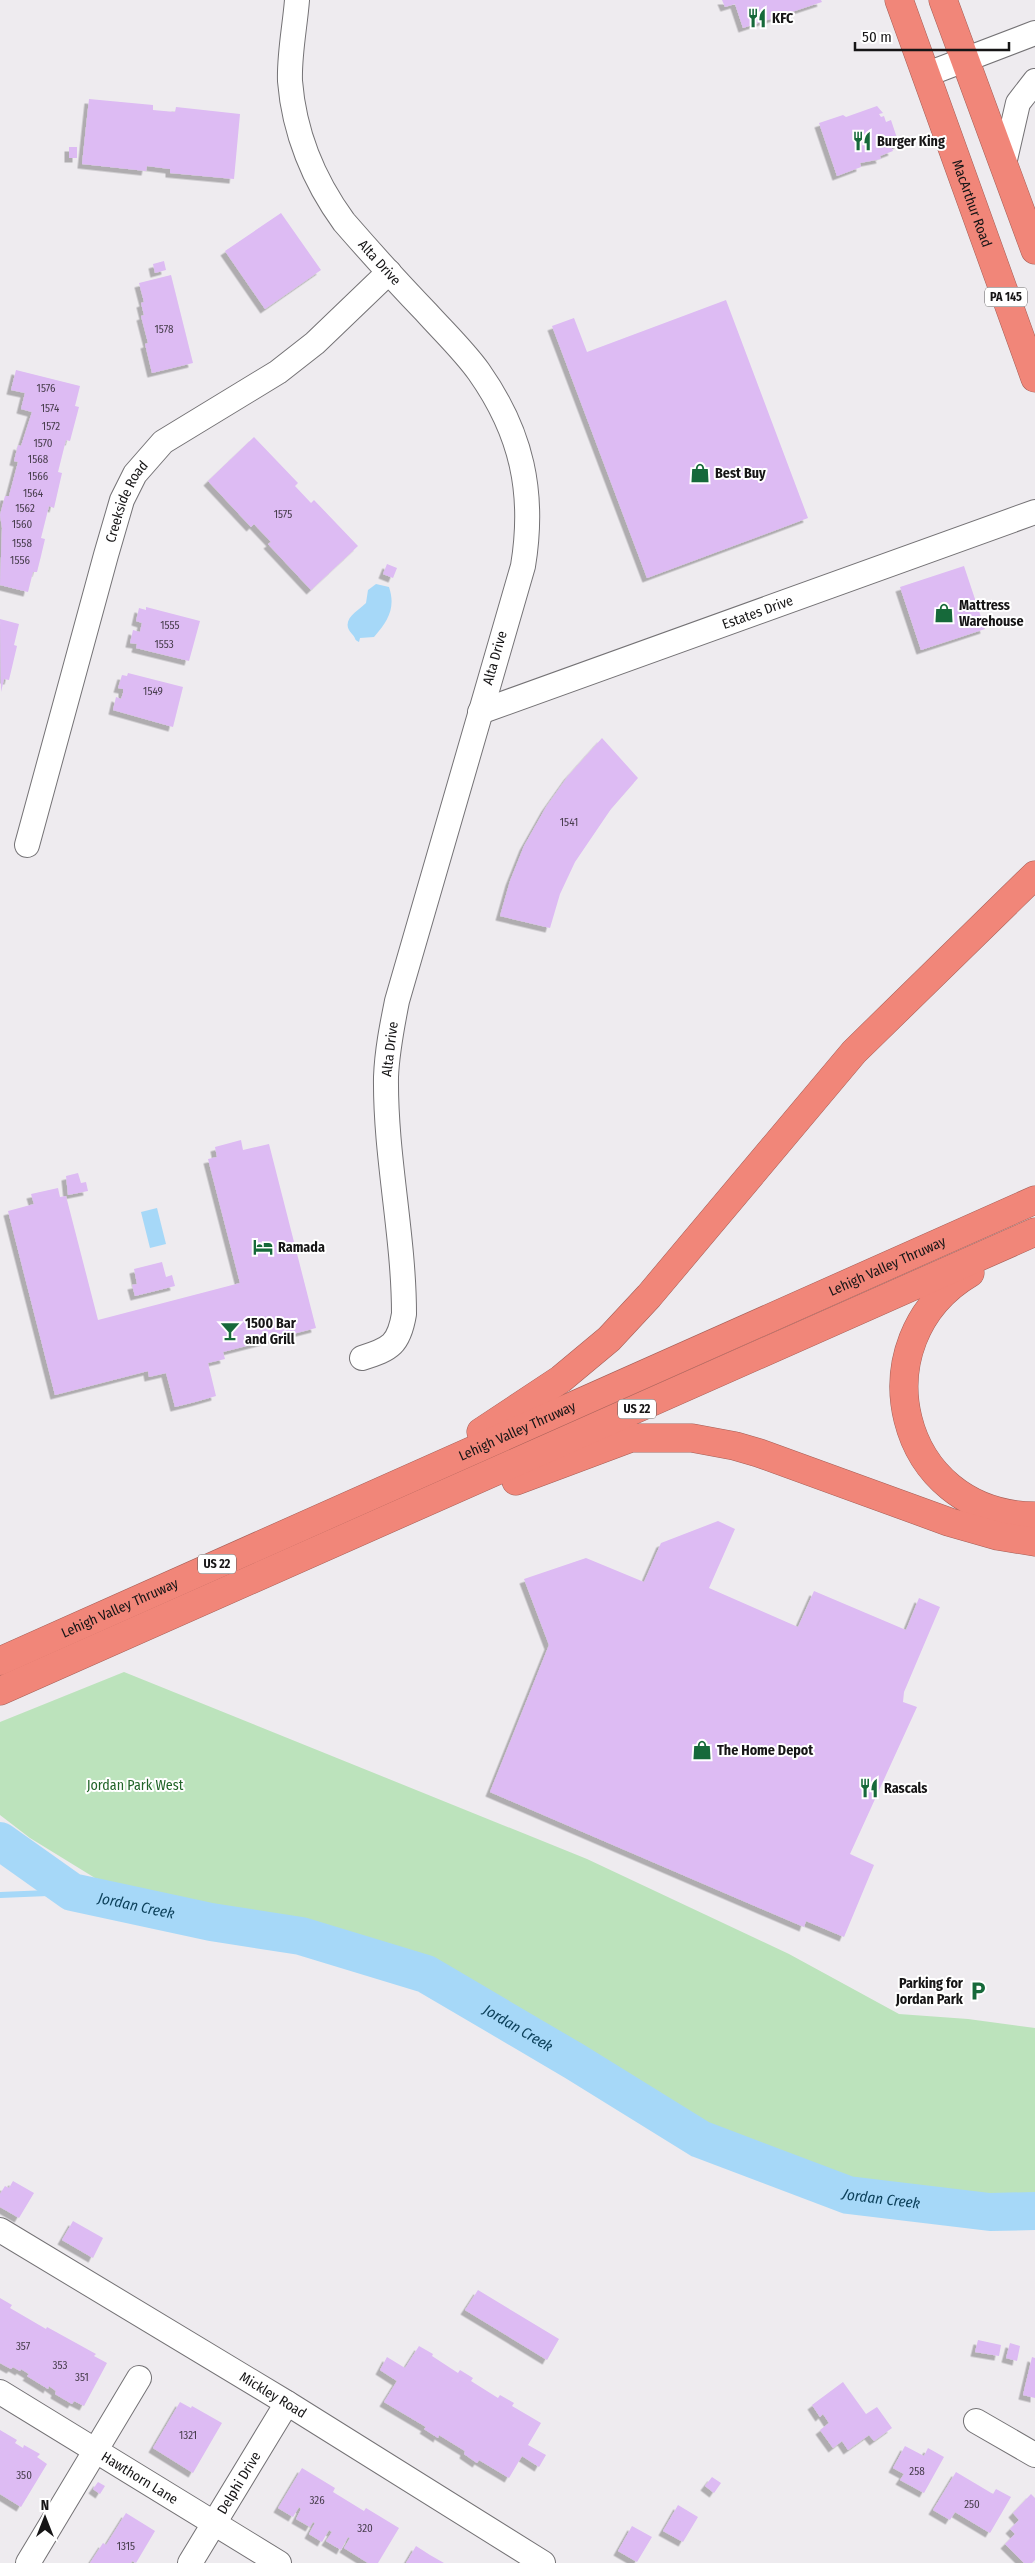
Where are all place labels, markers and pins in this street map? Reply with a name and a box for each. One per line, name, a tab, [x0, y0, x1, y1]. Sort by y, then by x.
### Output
restaurant icon: KFC	[746, 7, 768, 29]
place label: KFC	[772, 10, 794, 27]
restaurant icon: Burger King	[851, 130, 873, 152]
place label: Burger King	[877, 133, 945, 150]
shop icon: Best Buy	[689, 462, 711, 484]
place label: Best Buy	[715, 465, 766, 482]
place label: Mattress Warehouse	[959, 597, 1023, 630]
shop icon: Mattress Warehouse	[933, 602, 955, 624]
hotel icon: Ramada	[252, 1236, 274, 1258]
place label: Ramada	[278, 1239, 325, 1256]
place label: 1500 Bar and Grill	[245, 1315, 297, 1348]
bar icon: 1500 Bar and Grill	[219, 1320, 241, 1342]
shop icon: The Home Depot	[691, 1739, 713, 1761]
place label: The Home Depot	[717, 1742, 814, 1759]
restaurant icon: Rascals	[858, 1777, 880, 1799]
place label: Rascals	[884, 1780, 927, 1797]
place label: Parking for Jordan Park	[895, 1975, 964, 2008]
parking icon: Parking for Jordan Park	[967, 1980, 989, 2002]

